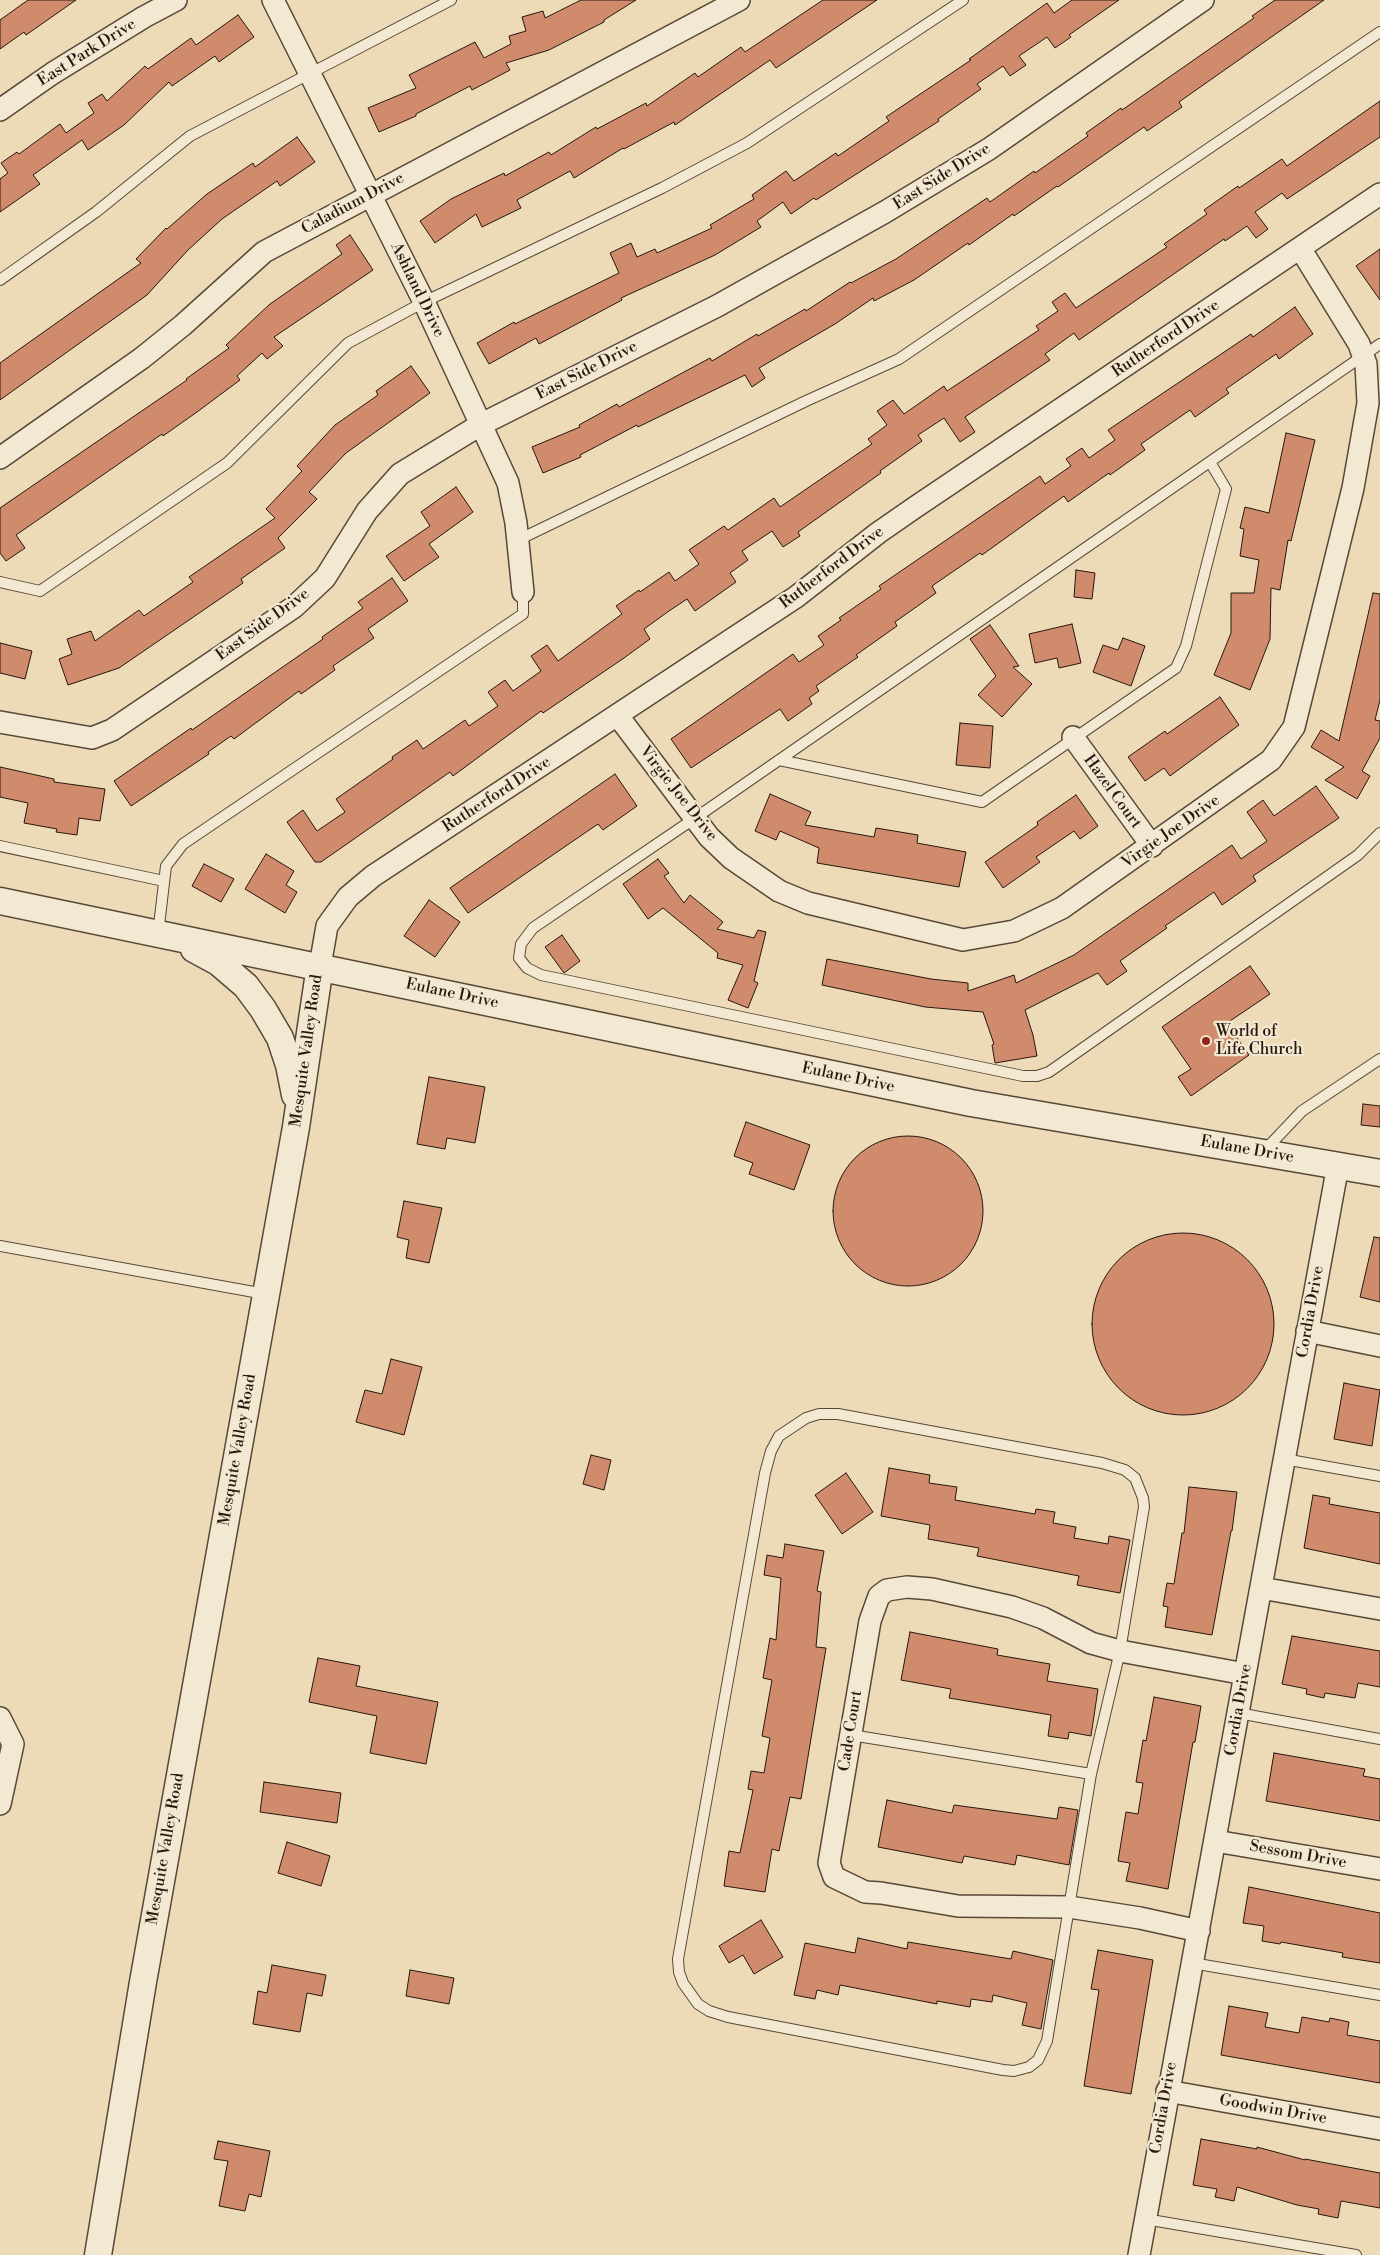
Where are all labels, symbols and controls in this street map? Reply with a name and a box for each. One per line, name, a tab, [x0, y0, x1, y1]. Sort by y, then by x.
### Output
street label: East Park Drive	[34, 15, 140, 91]
street label: East Side Drive	[890, 139, 994, 215]
street label: Caladium Drive	[298, 169, 408, 239]
street label: Ashland Drive	[386, 240, 448, 340]
street label: Rutherford Drive	[1109, 296, 1223, 382]
street label: East Side Drive	[533, 337, 641, 405]
street label: Rutherford Drive	[776, 523, 888, 613]
street label: East Side Drive	[212, 585, 314, 665]
street label: Virgie Joe Drive	[635, 743, 721, 845]
street label: Hazel Court	[1079, 751, 1145, 833]
street label: Rutherford Drive	[439, 753, 555, 837]
street label: Virgie Joe Drive	[1118, 791, 1224, 873]
street label: Mesquite Valley Road	[287, 973, 327, 1129]
street label: Eulane Drive	[404, 975, 500, 1013]
place label: World of Life Church	[1216, 1022, 1303, 1060]
marker: World of Life Church	[1200, 1035, 1212, 1047]
street label: Eulane Drive	[800, 1059, 896, 1097]
street label: Eulane Drive	[1199, 1132, 1295, 1168]
street label: Cordia Drive	[1293, 1264, 1329, 1360]
street label: Mesquite Valley Road	[215, 1372, 261, 1528]
street label: Cordia Drive	[1221, 1662, 1257, 1758]
street label: Cade Court	[835, 1689, 867, 1773]
street label: Mesquite Valley Road	[143, 1771, 189, 1927]
street label: Sessom Drive	[1248, 1837, 1348, 1873]
street label: Cordia Drive	[1146, 2060, 1182, 2156]
street label: Goodwin Drive	[1218, 2091, 1328, 2129]

